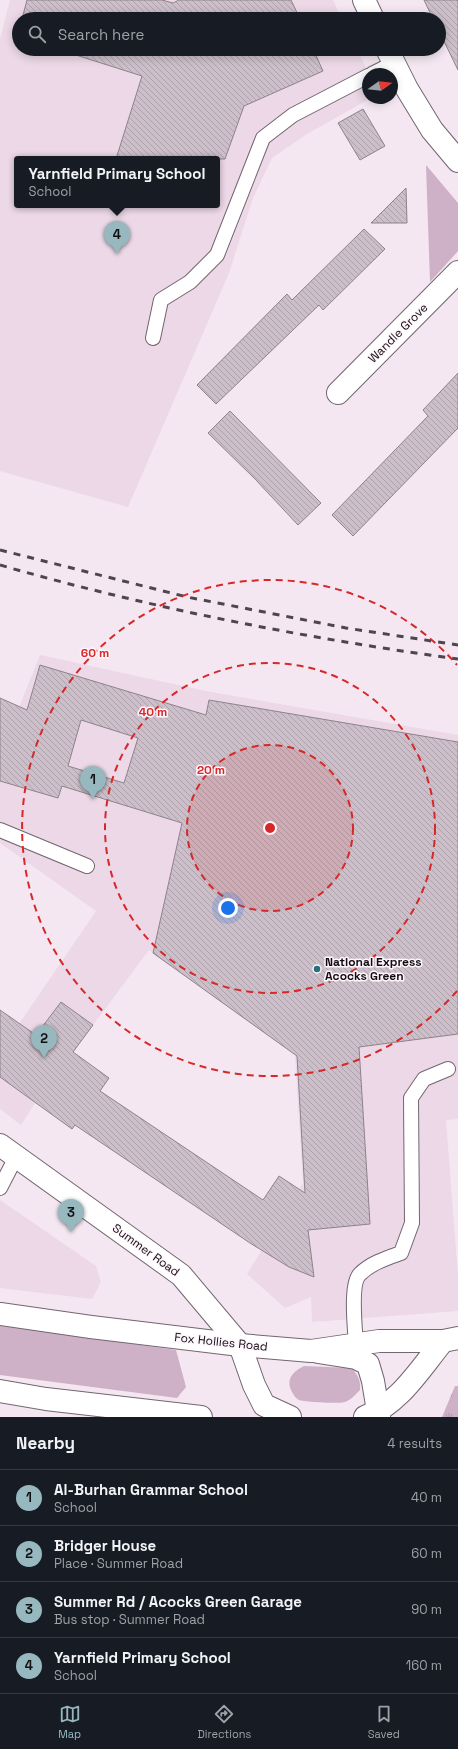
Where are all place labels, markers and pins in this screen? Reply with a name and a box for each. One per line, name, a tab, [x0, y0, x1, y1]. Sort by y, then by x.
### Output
pin: 4	[104, 221, 130, 254]
pin: 1	[80, 766, 106, 799]
centre of rings	[263, 821, 277, 835]
place label: National Express Acocks Green	[325, 954, 422, 984]
marker: National Express Acocks Green	[312, 964, 322, 974]
pin: 2	[31, 1025, 57, 1058]
pin: 3	[58, 1199, 84, 1232]

